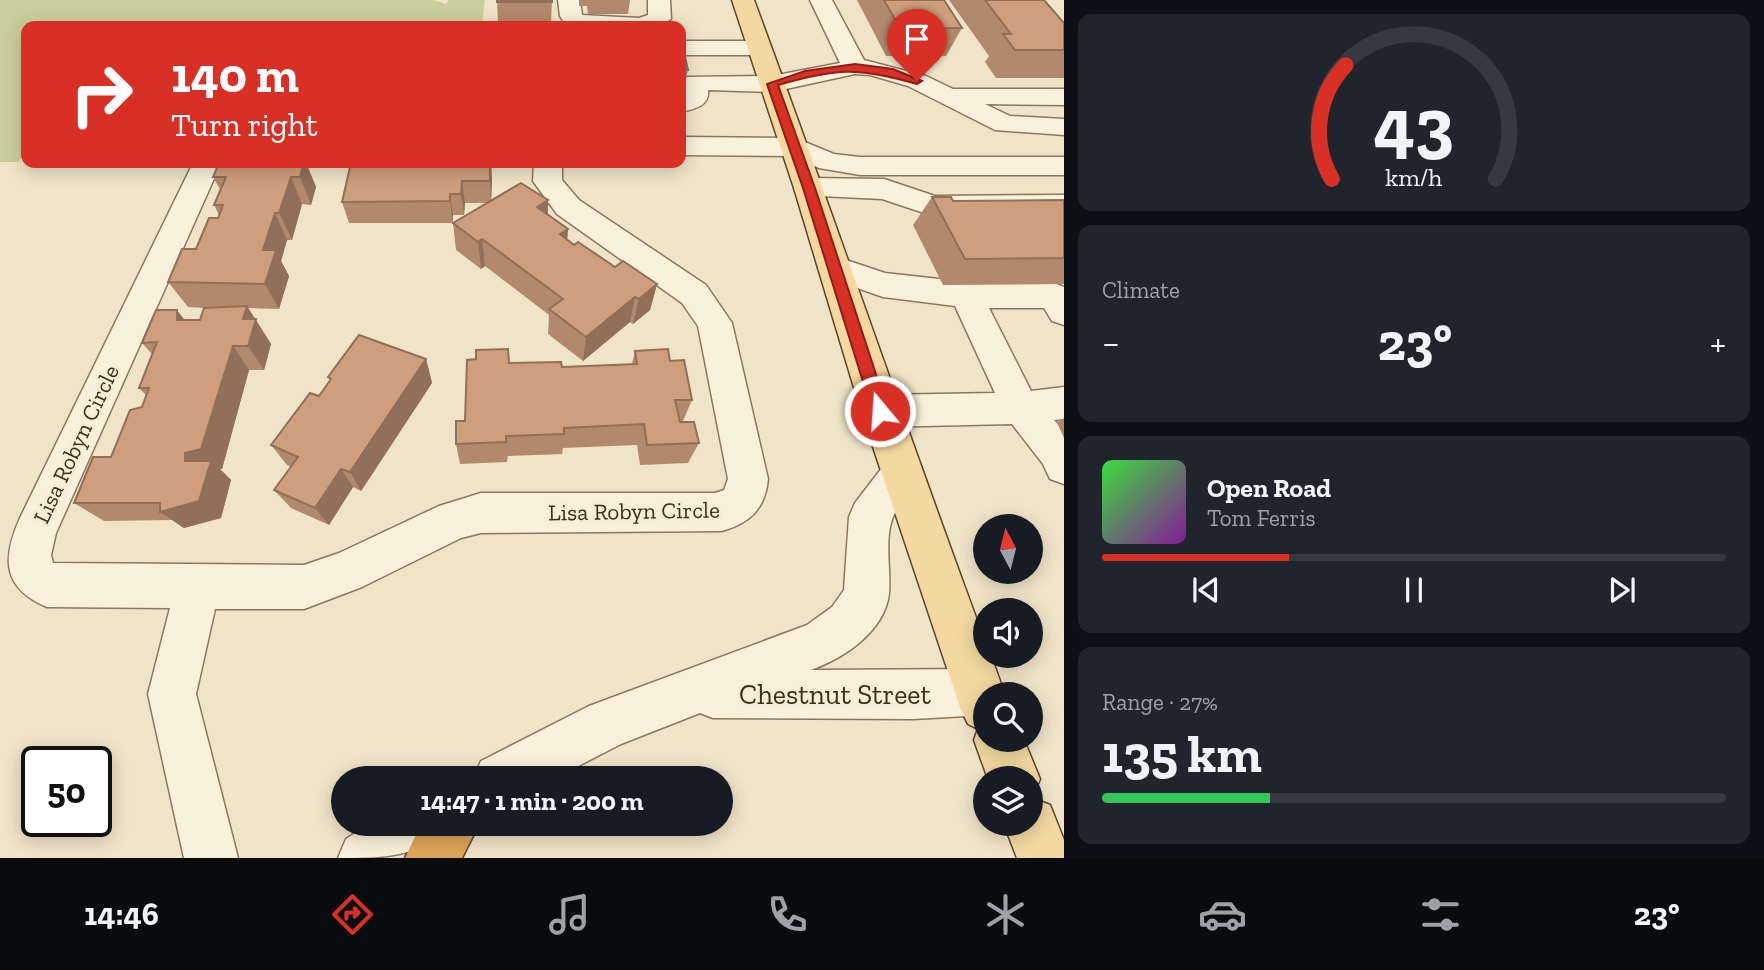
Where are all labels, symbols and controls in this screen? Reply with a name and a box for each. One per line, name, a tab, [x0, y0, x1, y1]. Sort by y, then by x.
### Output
pin	[887, 9, 947, 81]
icon: arrive	[898, 20, 936, 58]
text: 140 m	[171, 46, 299, 105]
icon: right	[56, 49, 147, 140]
text: 43	[1374, 80, 1454, 168]
text: Turn right	[171, 106, 318, 144]
text: km/h	[1385, 161, 1443, 191]
text: Climate	[1102, 276, 1180, 304]
text: 23°	[1378, 311, 1452, 373]
text: −	[1102, 320, 1120, 366]
text: +	[1710, 320, 1726, 366]
street label: Lisa Robyn Circle	[27, 360, 125, 528]
position arrow	[843, 374, 917, 448]
text: Open Road	[1207, 472, 1331, 504]
street label: Lisa Robyn Circle	[548, 496, 720, 526]
text: Tom Ferris	[1207, 504, 1316, 532]
north arrow	[973, 514, 1043, 584]
map controls	[973, 514, 1043, 836]
icon: previous	[1187, 571, 1225, 609]
icon: pause	[1395, 571, 1433, 609]
icon: next	[1603, 571, 1641, 609]
button: sound	[973, 598, 1043, 668]
street label: Chestnut Street	[739, 678, 932, 711]
button: search	[973, 682, 1043, 752]
text: Range · 27%	[1102, 688, 1218, 716]
text: 135 km	[1102, 723, 1262, 785]
speed limit sign: 50	[21, 746, 112, 837]
button: layers	[973, 766, 1043, 836]
text: 14:47 · 1 min · 200 m	[420, 785, 644, 817]
icon: directions	[328, 890, 377, 939]
icon: music	[545, 890, 594, 939]
icon: phone	[763, 890, 812, 939]
icon: climate	[981, 890, 1030, 939]
icon: car	[1198, 890, 1247, 939]
icon: filters	[1416, 890, 1465, 939]
text: 14:46	[84, 895, 159, 933]
text: 23°	[1634, 895, 1680, 933]

